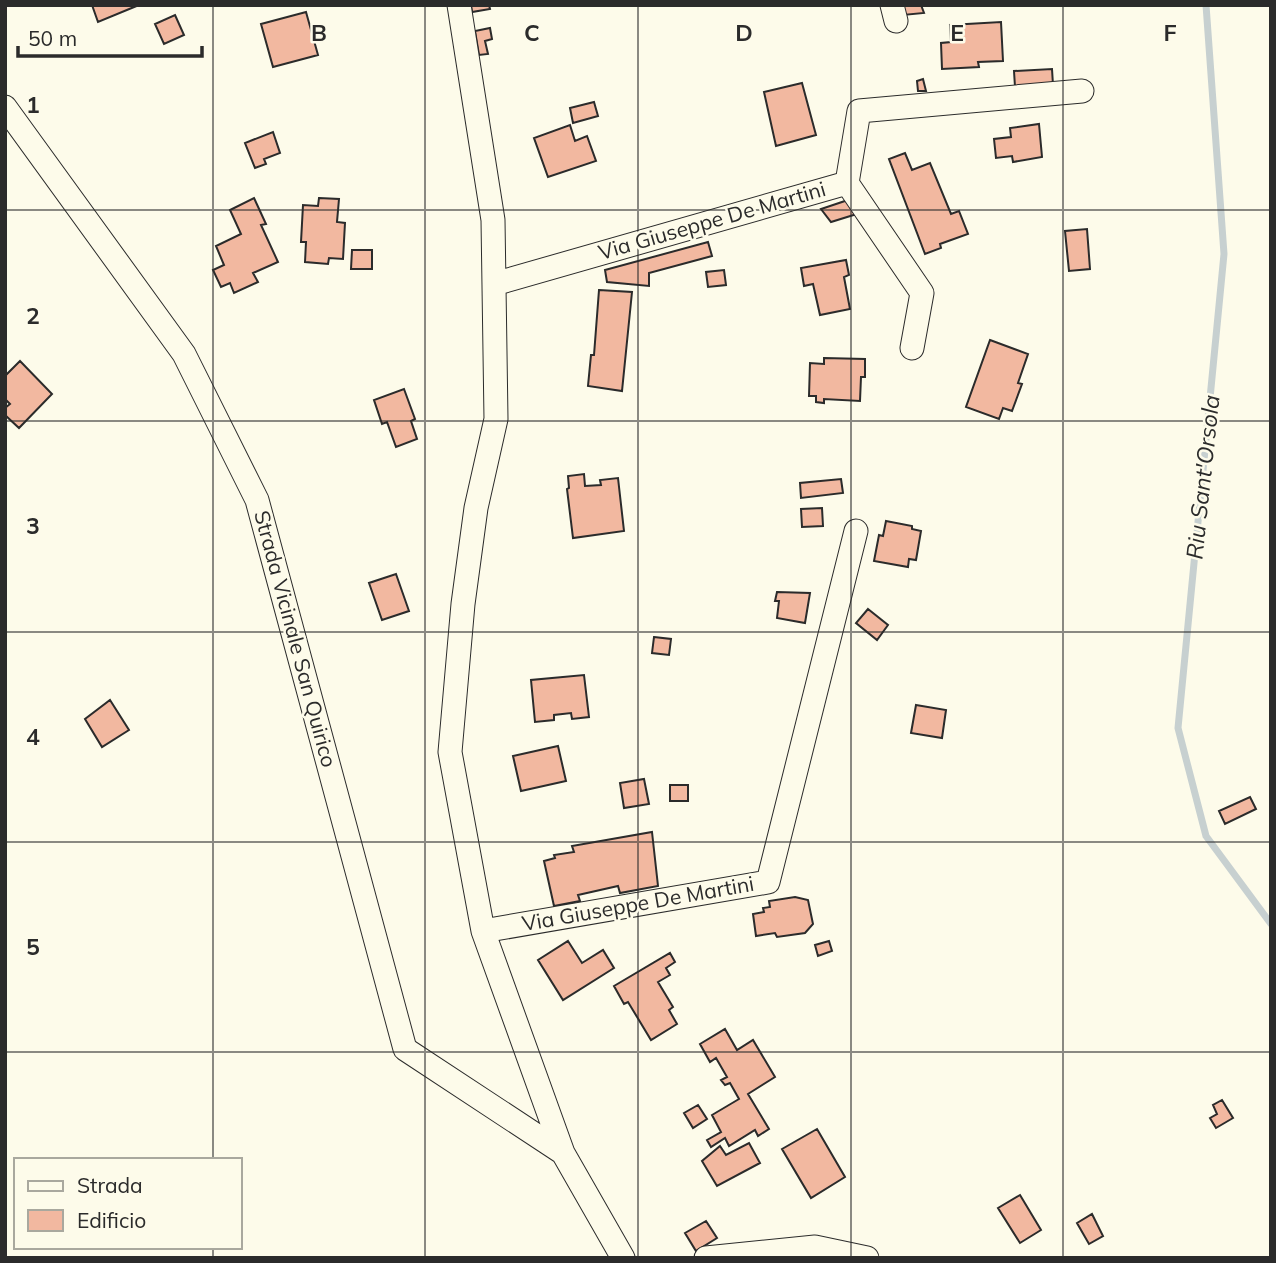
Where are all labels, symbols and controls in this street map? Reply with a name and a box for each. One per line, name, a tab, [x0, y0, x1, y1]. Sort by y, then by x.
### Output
scale bar	[18, 14, 201, 58]
text: B	[311, 18, 327, 47]
text: C	[524, 18, 540, 47]
text: D	[735, 18, 753, 47]
text: E	[950, 18, 964, 47]
text: F	[1163, 18, 1177, 47]
text: 50 m	[28, 25, 77, 51]
text: 1	[26, 90, 40, 119]
street label: Via Giuseppe De Martini	[595, 175, 828, 265]
text: 2	[26, 301, 40, 330]
water label: Riu Sant'Orsola	[1179, 393, 1226, 561]
street label: Strada Vicinale San Quirico	[249, 508, 343, 770]
text: 3	[26, 511, 40, 540]
text: 4	[26, 722, 40, 751]
street label: Via Giuseppe De Martini	[520, 870, 756, 936]
text: 5	[26, 932, 40, 961]
legend	[14, 1158, 242, 1249]
text: Strada	[77, 1172, 143, 1198]
text: Edificio	[77, 1207, 146, 1233]

